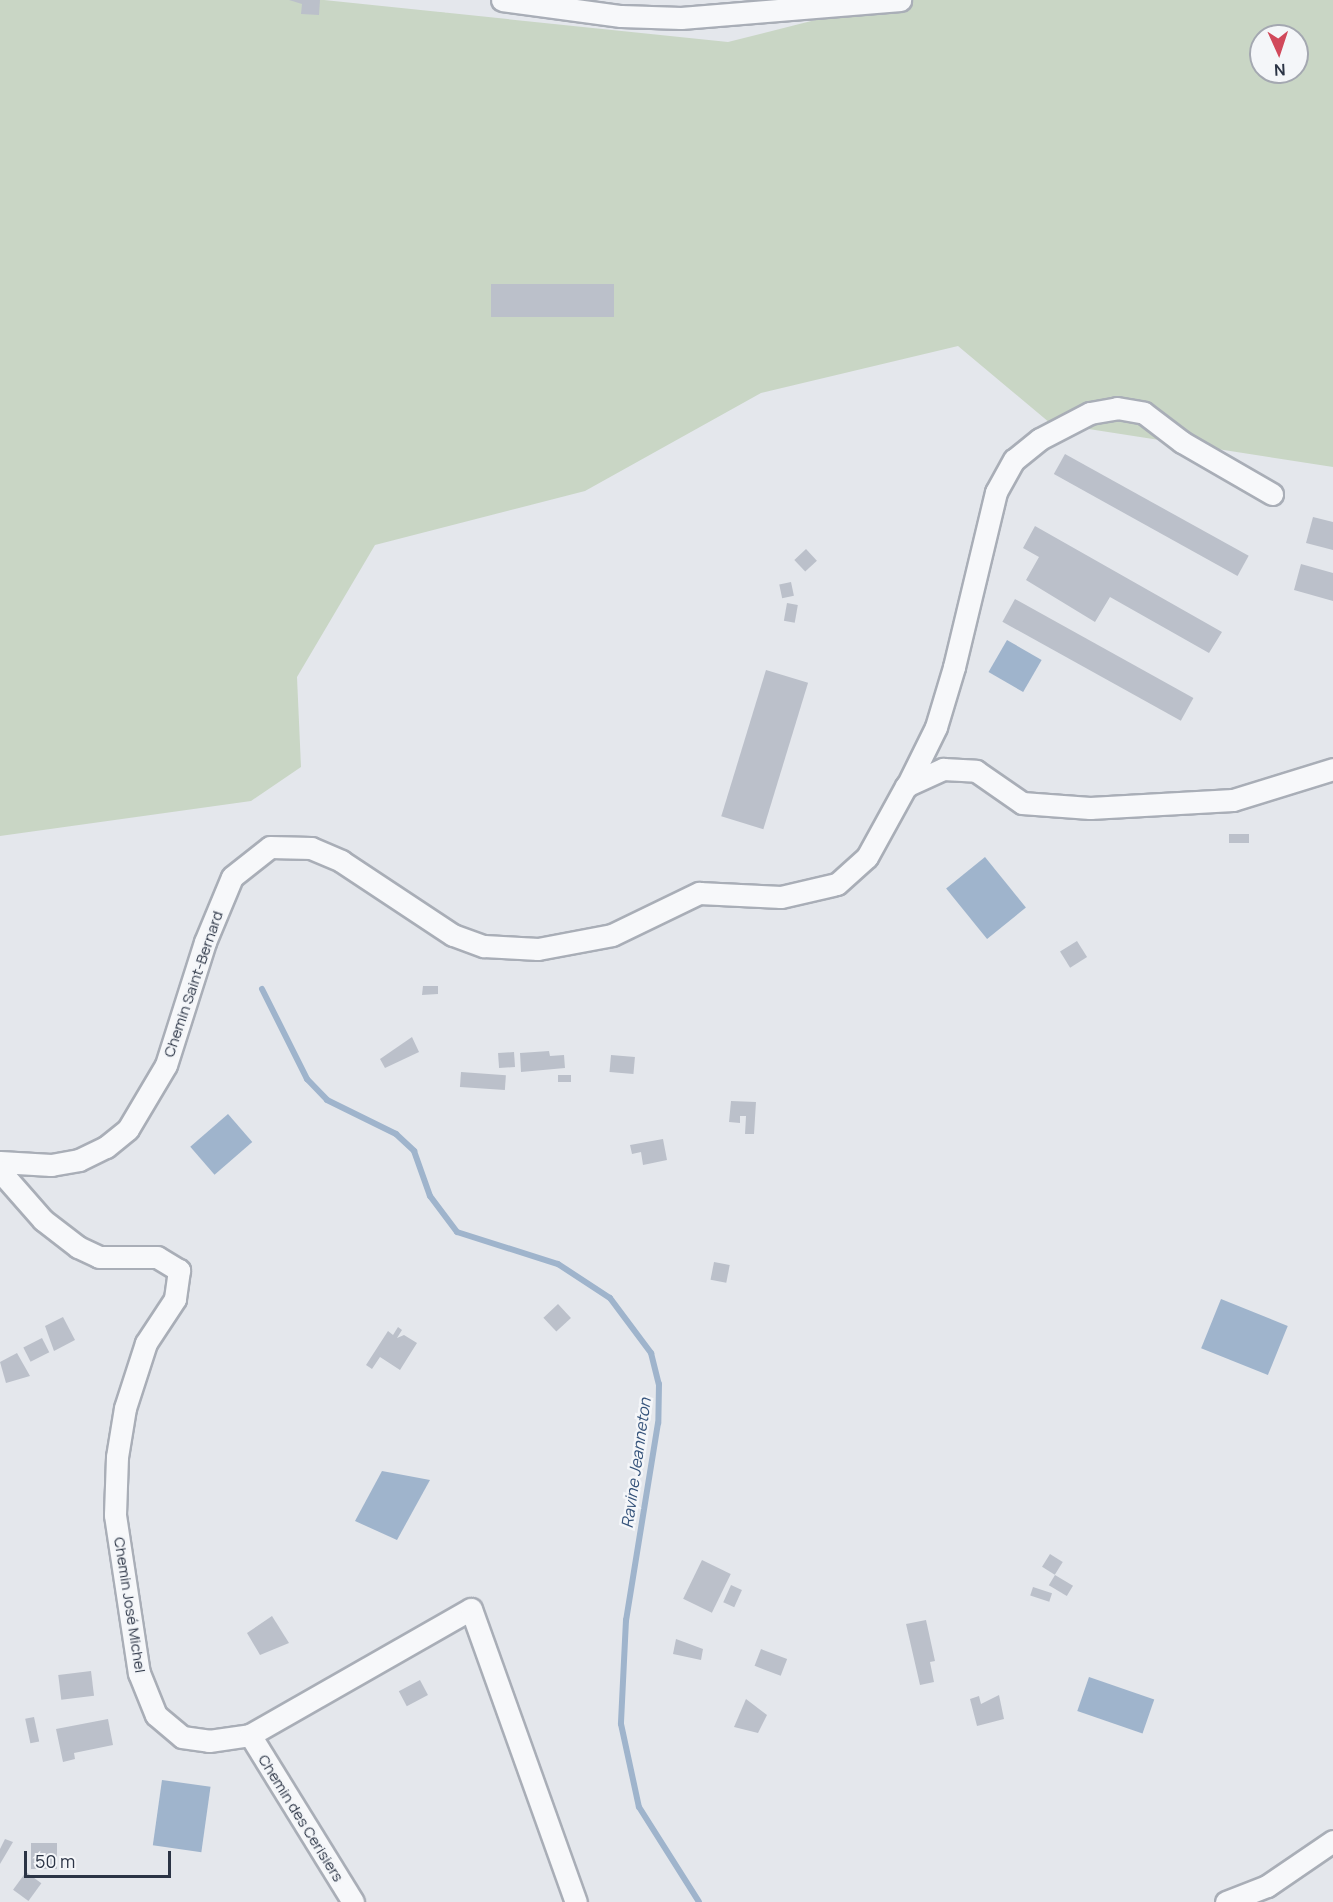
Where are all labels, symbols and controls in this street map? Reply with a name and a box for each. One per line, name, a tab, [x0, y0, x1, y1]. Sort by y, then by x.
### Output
north arrow	[1249, 24, 1309, 84]
text: N	[1274, 59, 1286, 81]
street label: Chemin Saint-Bernard	[160, 909, 226, 1059]
water label: Ravine Jeanneton	[617, 1397, 655, 1529]
street label: Chemin José Michel	[110, 1536, 150, 1674]
street label: Chemin des Cerisiers	[255, 1751, 347, 1885]
scale bar	[27, 1839, 174, 1877]
text: 50 m	[35, 1849, 75, 1873]

